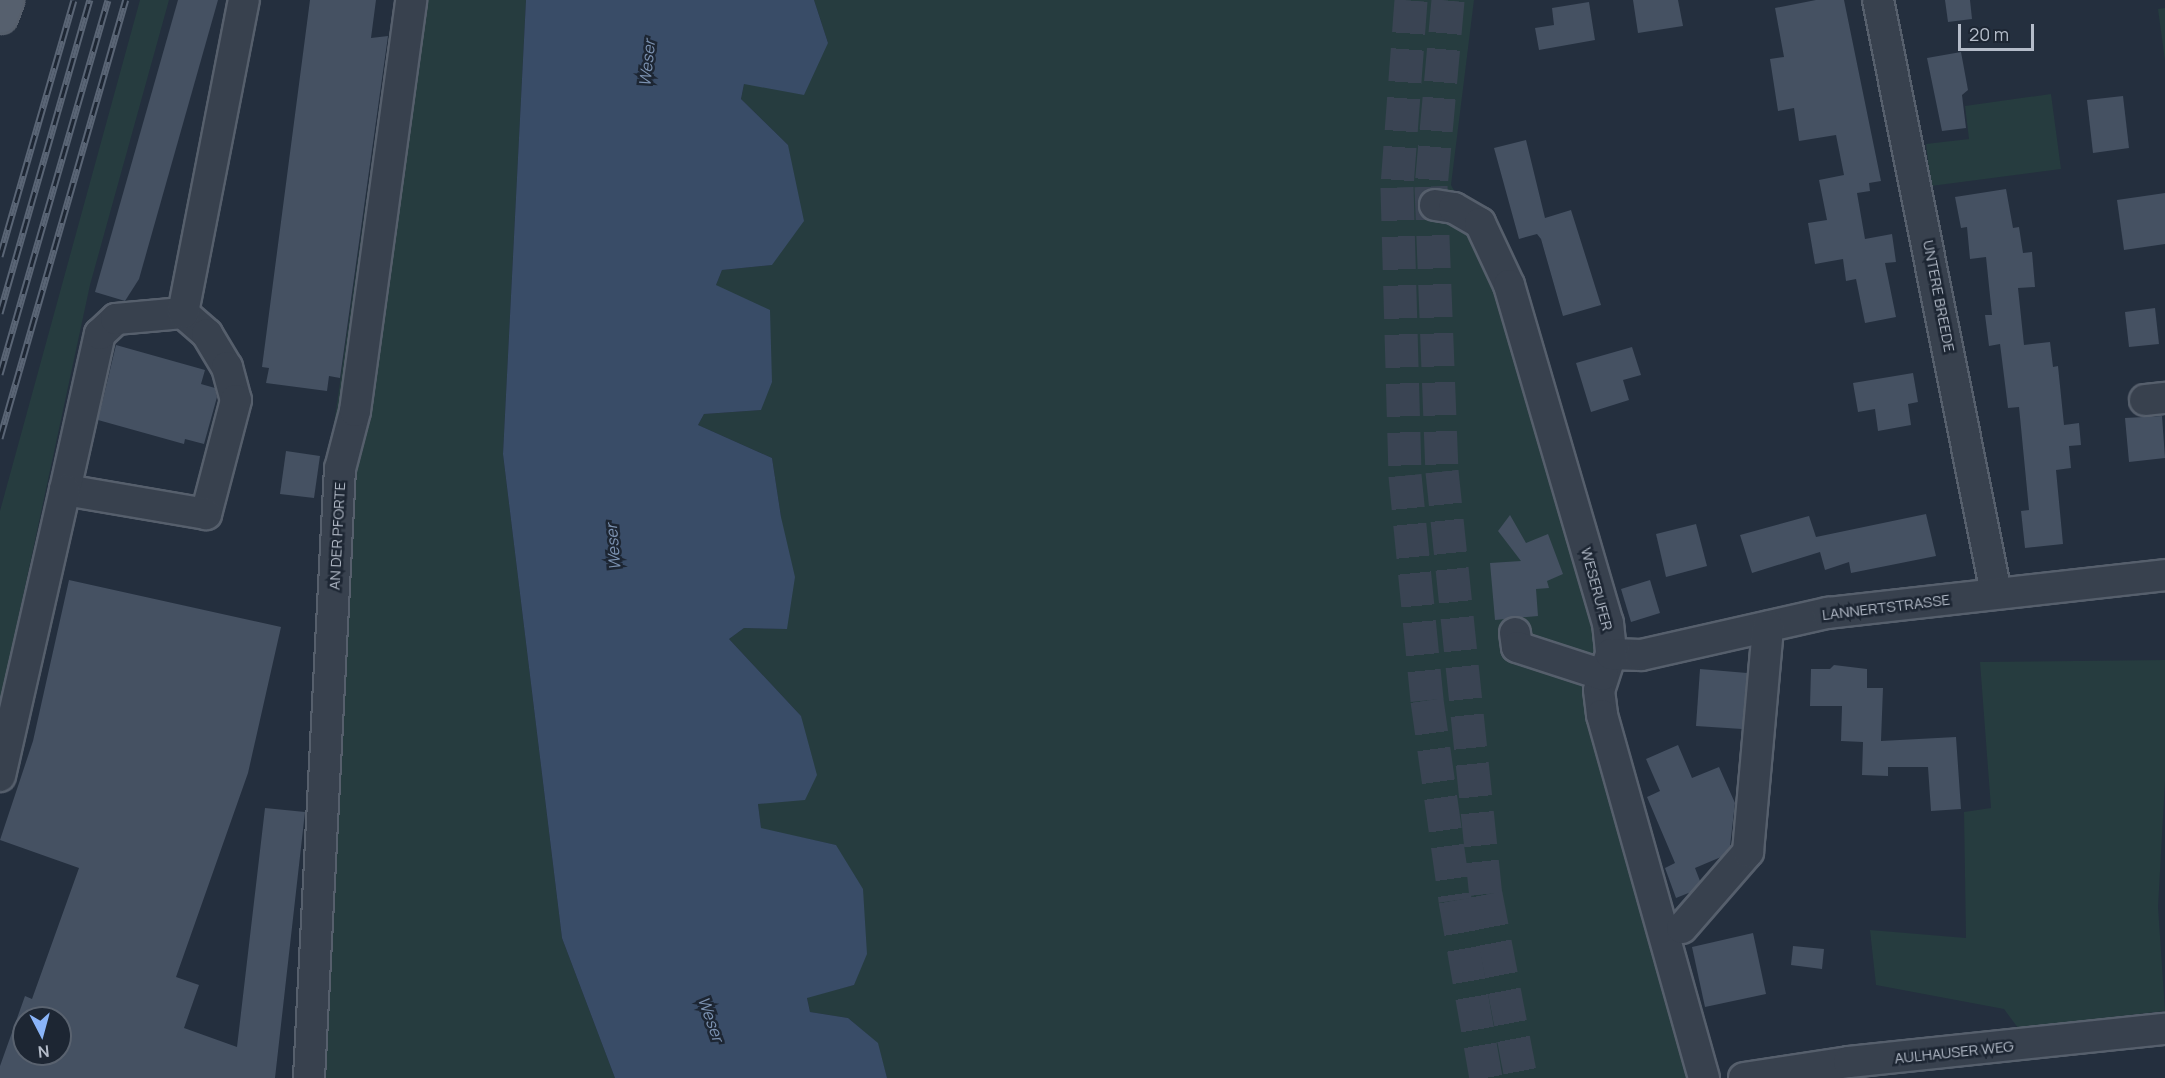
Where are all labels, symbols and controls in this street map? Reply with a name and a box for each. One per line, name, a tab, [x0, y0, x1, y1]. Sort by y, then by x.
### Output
scale bar	[1961, 12, 2038, 50]
text: 20 m	[1969, 22, 2009, 46]
water label: Weser	[635, 39, 659, 87]
street label: UNTERE BREEDE	[1919, 238, 1959, 354]
street label: AN DER PFORTE	[325, 481, 349, 591]
water label: Weser	[601, 523, 625, 571]
street label: WESERUFER	[1577, 545, 1617, 633]
street label: LANNERTSTRASSE	[1821, 590, 1951, 624]
water label: Weser	[694, 994, 728, 1044]
north arrow	[12, 1006, 72, 1066]
street label: AULHAUSER WEG	[1893, 1037, 2015, 1067]
text: N	[37, 1040, 51, 1063]

